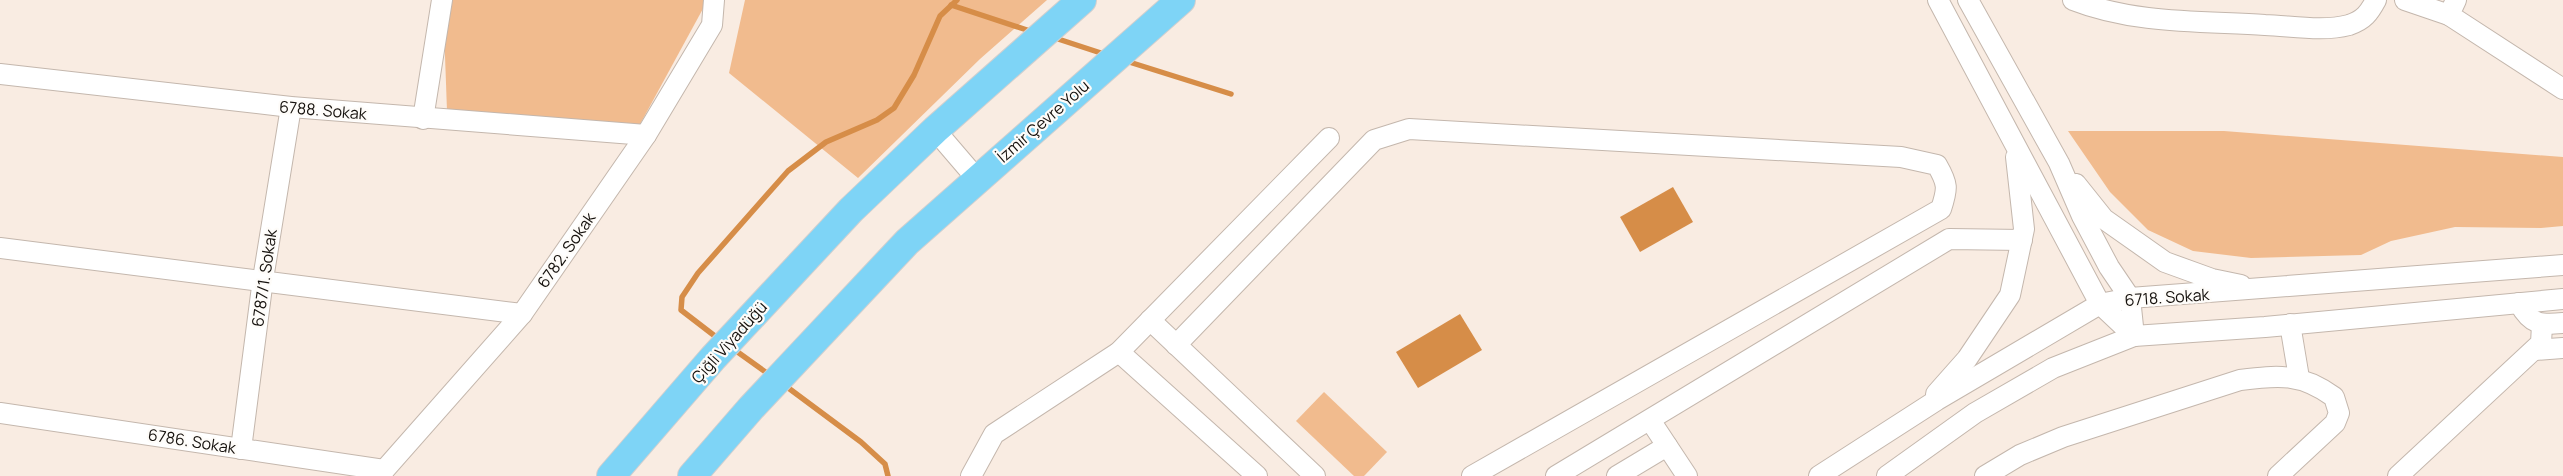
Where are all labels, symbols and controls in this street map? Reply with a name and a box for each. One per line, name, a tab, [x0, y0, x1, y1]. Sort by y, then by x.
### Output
street label: İzmir Çevre Yolu	[992, 75, 1094, 167]
street label: 6788. Sokak	[278, 95, 369, 125]
street label: 6782. Sokak	[532, 207, 601, 292]
street label: 6787/1. Sokak	[246, 227, 282, 328]
street label: 6718. Sokak	[2124, 283, 2211, 311]
street label: Çiğli Viyadüğü	[686, 296, 772, 388]
street label: 6786. Sokak	[147, 423, 238, 459]

